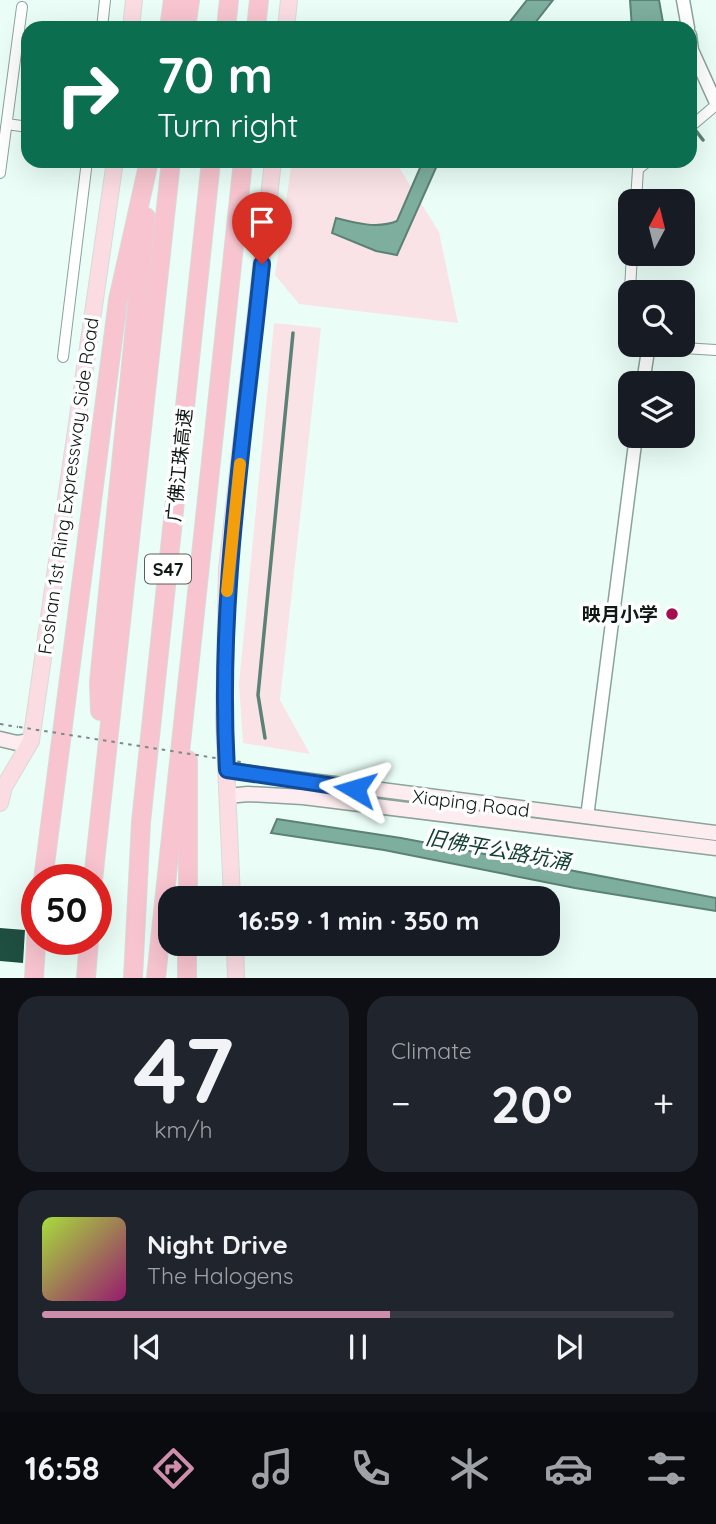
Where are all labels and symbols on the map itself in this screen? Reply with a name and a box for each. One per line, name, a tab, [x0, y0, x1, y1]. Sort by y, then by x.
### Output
north arrow	[618, 189, 695, 266]
pin	[232, 192, 292, 264]
street label: Foshan 1st Ring Expressway Side Road	[32, 316, 104, 656]
street label: 广佛江珠高速	[161, 407, 197, 523]
road number: S47	[145, 554, 191, 584]
place label: 映月小学	[582, 602, 658, 626]
marker: 映月小学	[664, 606, 680, 622]
position arrow	[318, 752, 392, 826]
street label: Xiaping Road	[411, 784, 531, 822]
water label: 旧佛平公路坑涌	[423, 823, 575, 875]
speed limit sign: 50	[21, 864, 112, 955]

